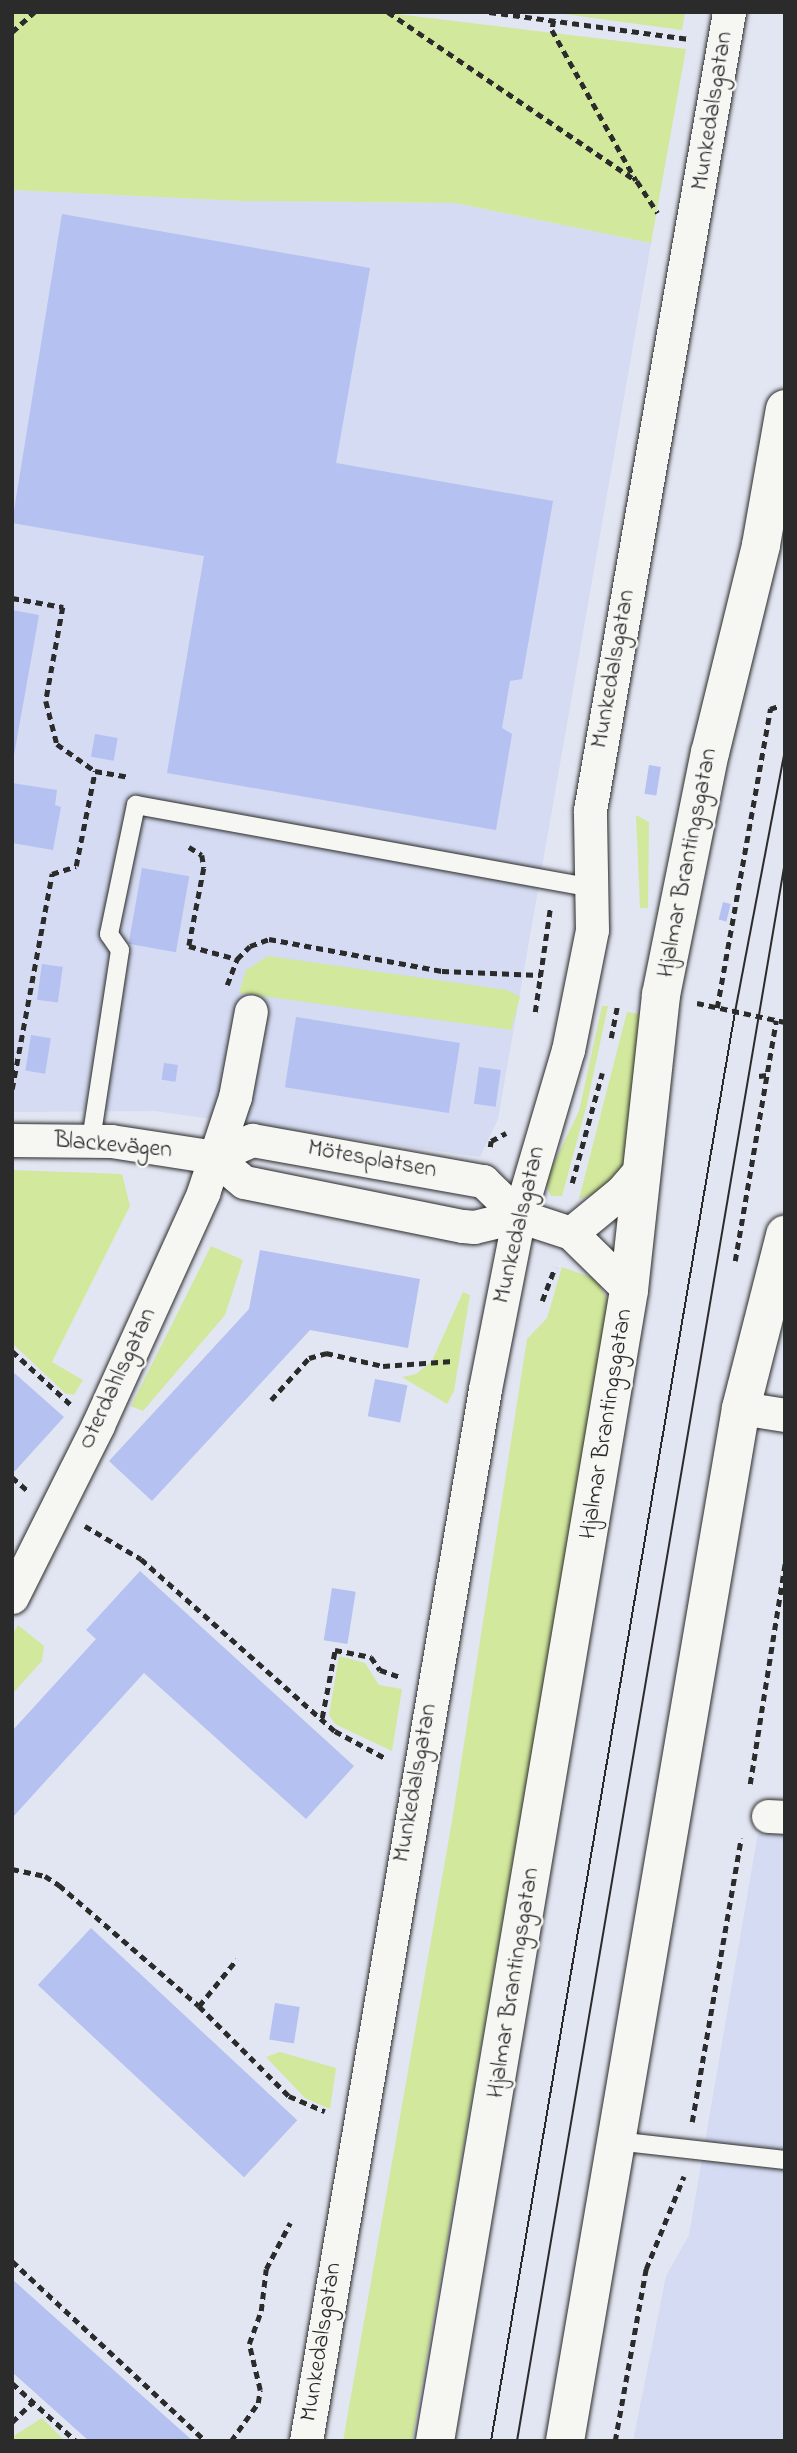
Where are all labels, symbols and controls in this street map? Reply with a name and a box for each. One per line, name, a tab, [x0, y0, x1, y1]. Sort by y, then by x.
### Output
street label: Munkedalsgatan	[686, 29, 740, 193]
street label: Munkedalsgatan	[586, 587, 642, 751]
street label: Hjalmar Brantingsgatan	[652, 746, 724, 980]
street label: Blackevägen	[53, 1126, 173, 1166]
street label: Mötesplatsen	[305, 1135, 439, 1185]
street label: Munkedalsgatan	[488, 1144, 552, 1306]
street label: Oterdahlsgatan	[73, 1304, 163, 1454]
street label: Hjalmar Brantingsgatan	[575, 1307, 639, 1541]
street label: Munkedalsgatan	[388, 1701, 444, 1865]
street label: Hjalmar Brantingsgatan	[482, 1866, 546, 2100]
street label: Munkedalsgatan	[295, 2260, 349, 2424]

